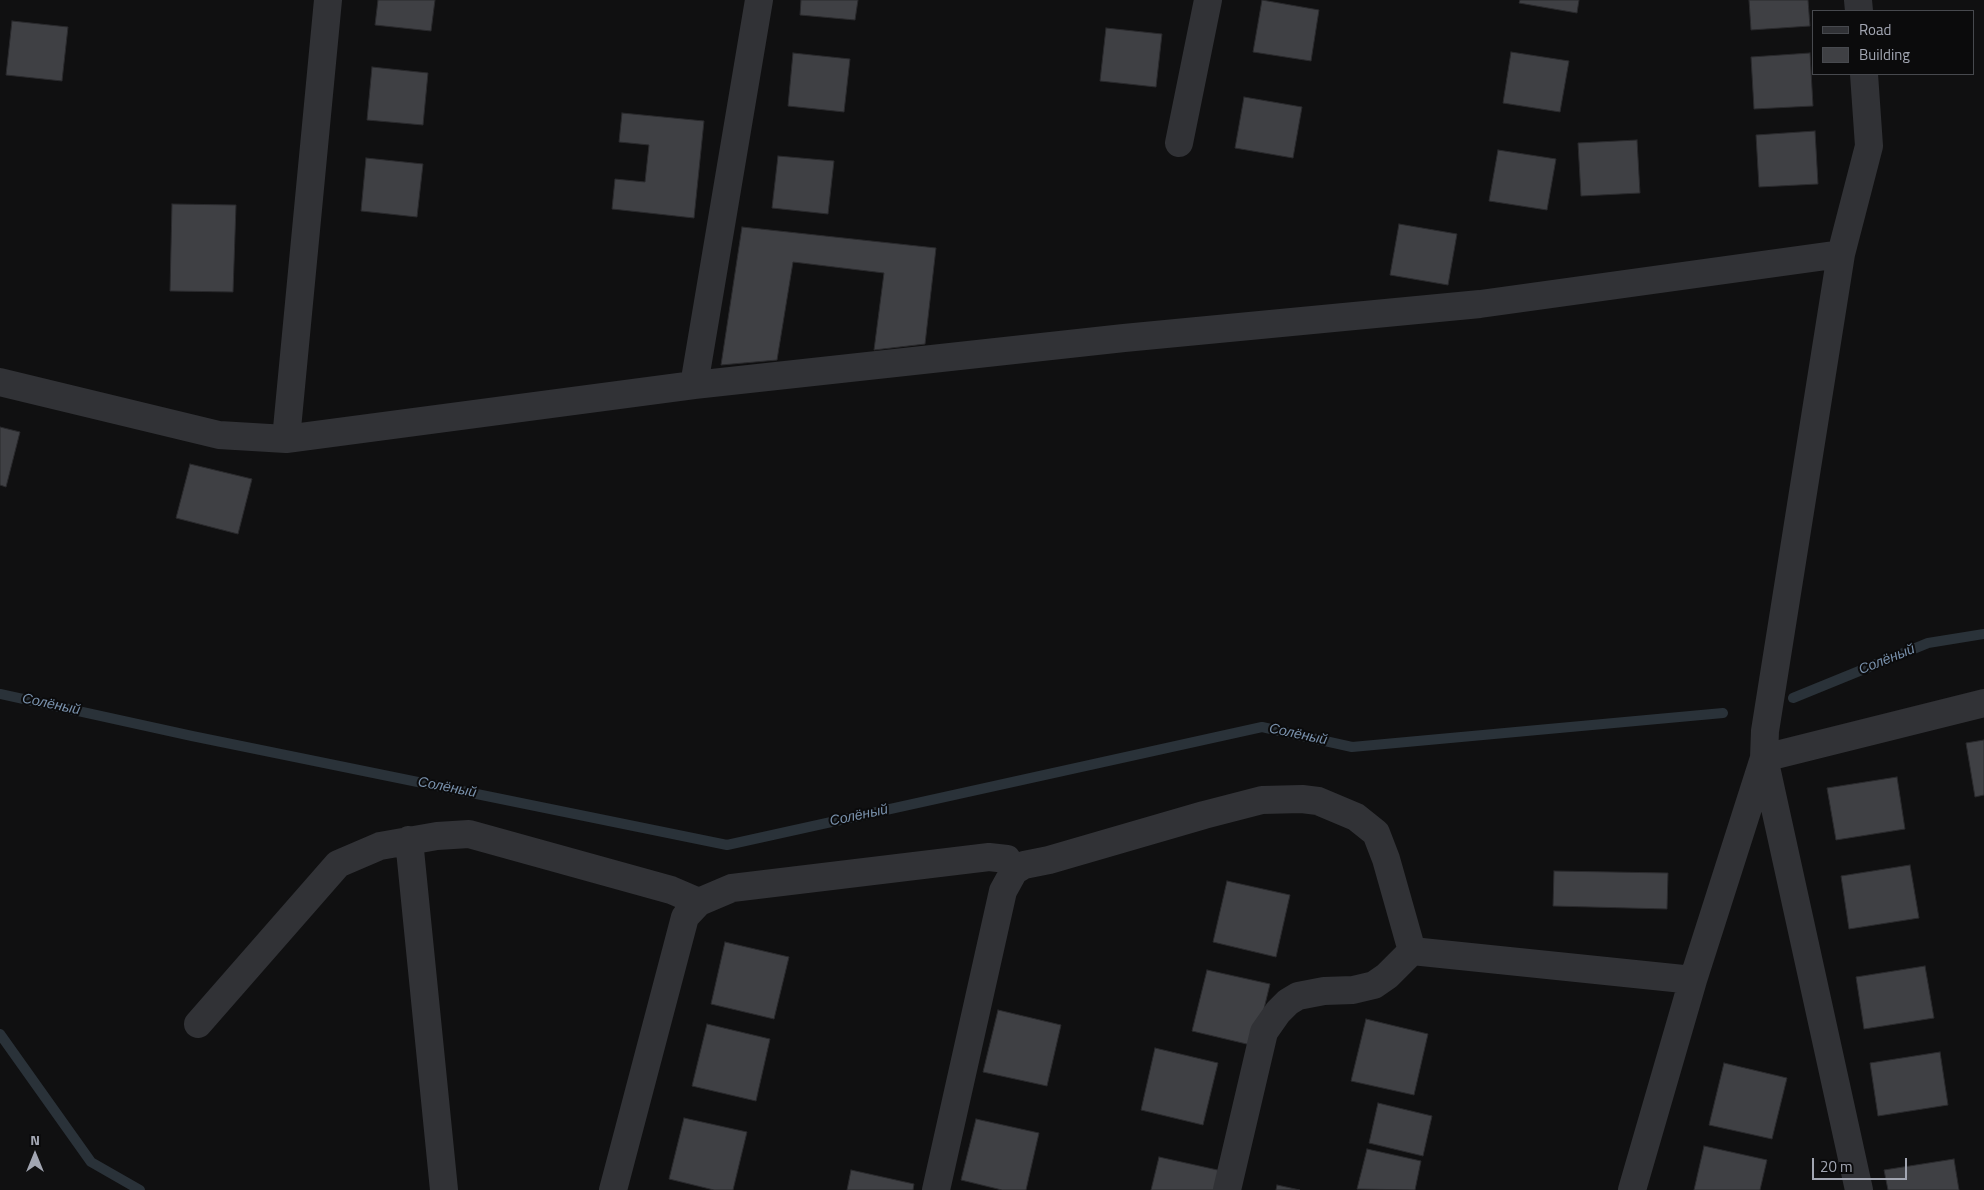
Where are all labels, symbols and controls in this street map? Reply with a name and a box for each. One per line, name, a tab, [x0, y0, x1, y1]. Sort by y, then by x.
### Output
legend	[1812, 10, 1974, 75]
text: Road	[1859, 18, 1891, 41]
text: Building	[1859, 43, 1910, 66]
water label: Солёный	[1856, 641, 1918, 679]
water label: Солёный	[20, 691, 82, 719]
water label: Солёный	[1267, 721, 1329, 749]
water label: Солёный	[416, 774, 478, 802]
water label: Солёный	[828, 802, 890, 830]
text: N	[30, 1129, 40, 1150]
north arrow	[10, 1130, 60, 1180]
scale bar	[1814, 1148, 1909, 1180]
text: 20 m	[1820, 1155, 1853, 1178]

